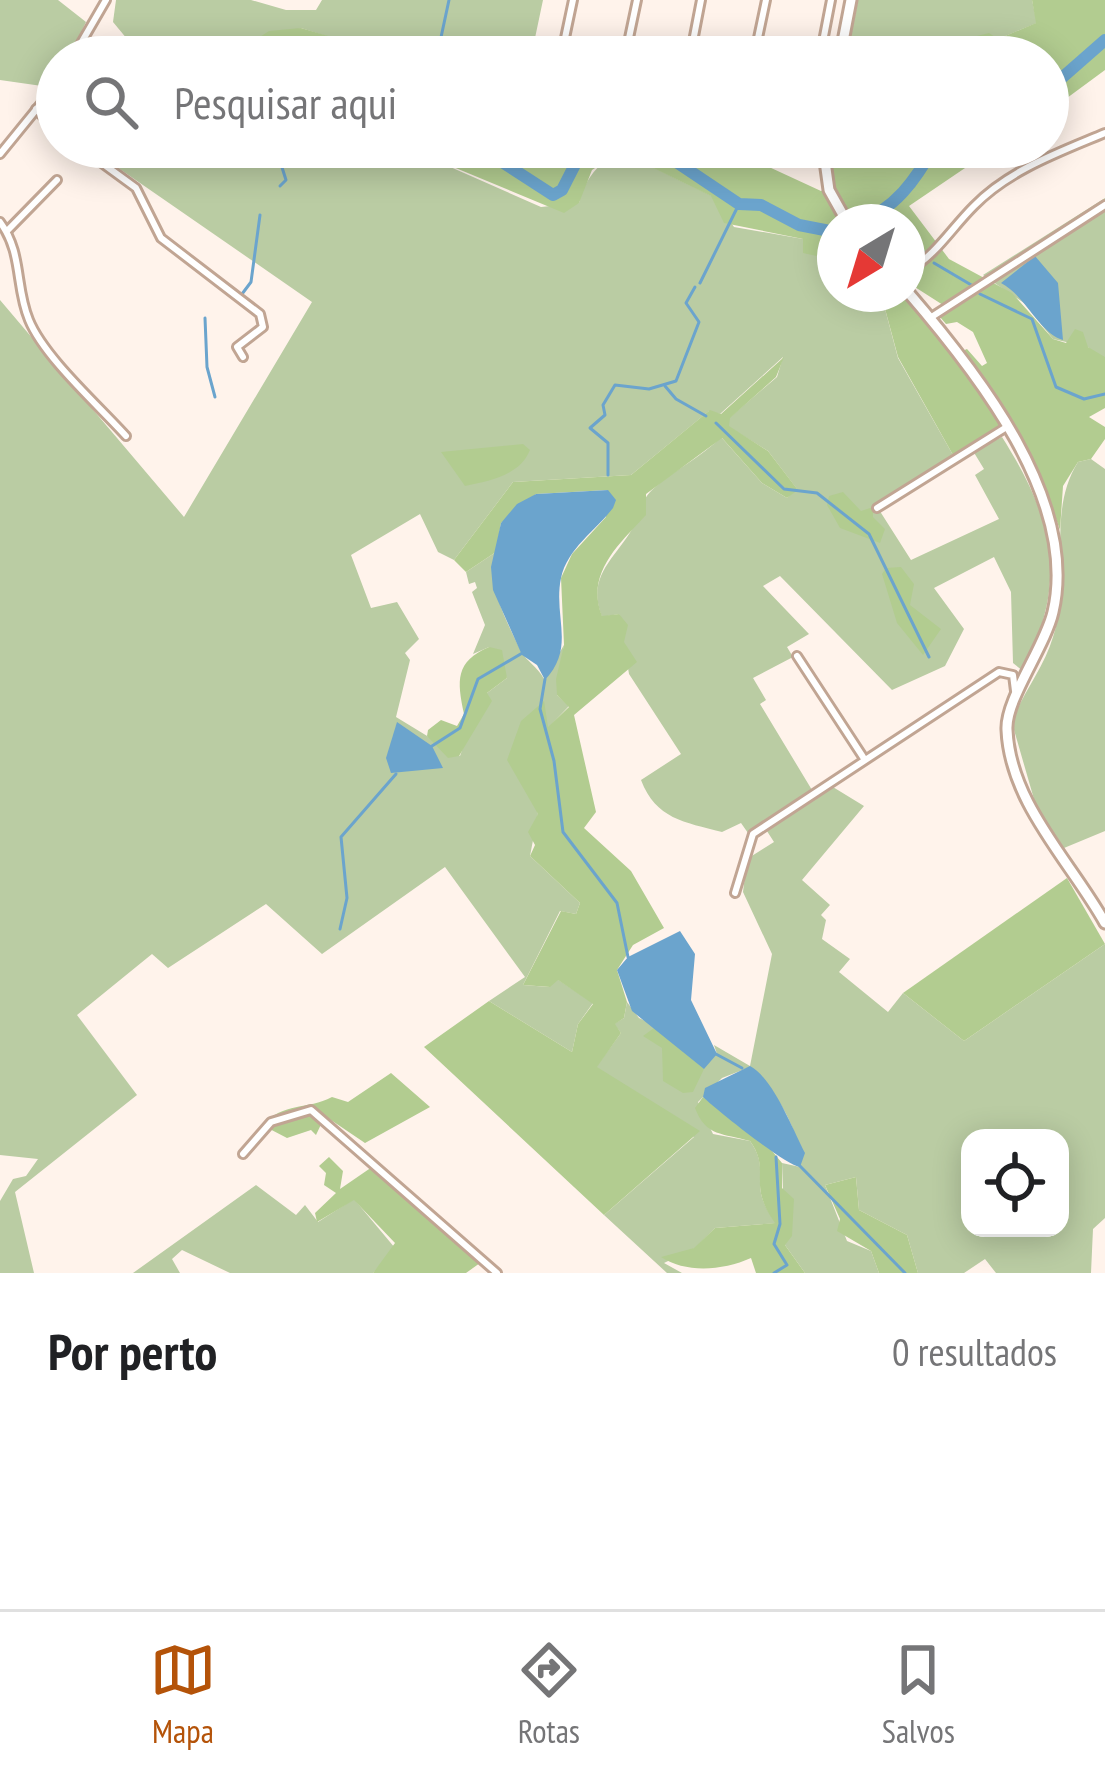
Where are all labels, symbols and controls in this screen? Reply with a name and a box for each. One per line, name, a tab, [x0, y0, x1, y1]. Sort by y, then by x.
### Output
search box	[36, 36, 1069, 168]
icon: search	[78, 69, 144, 135]
text: Pesquisar aqui	[174, 73, 397, 131]
north arrow	[817, 204, 925, 312]
map controls	[961, 1129, 1069, 1237]
button: locate	[961, 1129, 1069, 1237]
text: Por perto	[48, 1318, 217, 1384]
text: 0 resultados	[892, 1326, 1057, 1377]
tab: Mapa	[150, 1637, 216, 1752]
tab: Rotas	[516, 1637, 582, 1752]
tab: Salvos	[882, 1637, 955, 1752]

